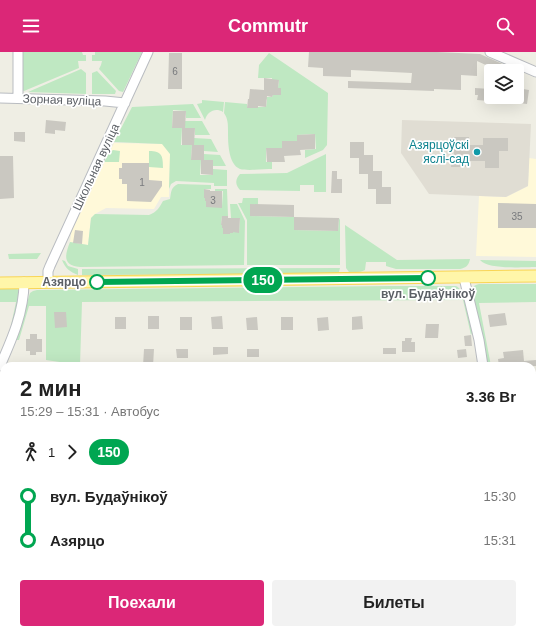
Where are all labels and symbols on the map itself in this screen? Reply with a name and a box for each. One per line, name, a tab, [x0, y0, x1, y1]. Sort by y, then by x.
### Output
house number: 6	[172, 66, 178, 77]
street label: Зорная вуліца	[22, 92, 102, 108]
street label: Школьная вуліца	[70, 121, 122, 213]
place label: Азярцоўскі яслі-сад	[409, 138, 469, 166]
marker: Азярцоўскі яслі-сад	[472, 147, 482, 157]
house number: 1	[139, 177, 145, 188]
house number: 3	[210, 195, 216, 206]
house number: 35	[511, 211, 523, 222]
line badge: 150	[240, 267, 286, 293]
marker: вул. Будаўнікоў	[420, 270, 436, 286]
marker: Азярцо	[89, 274, 105, 290]
place label: Азярцо	[42, 275, 86, 289]
place label: вул. Будаўнікоў	[381, 287, 475, 301]

